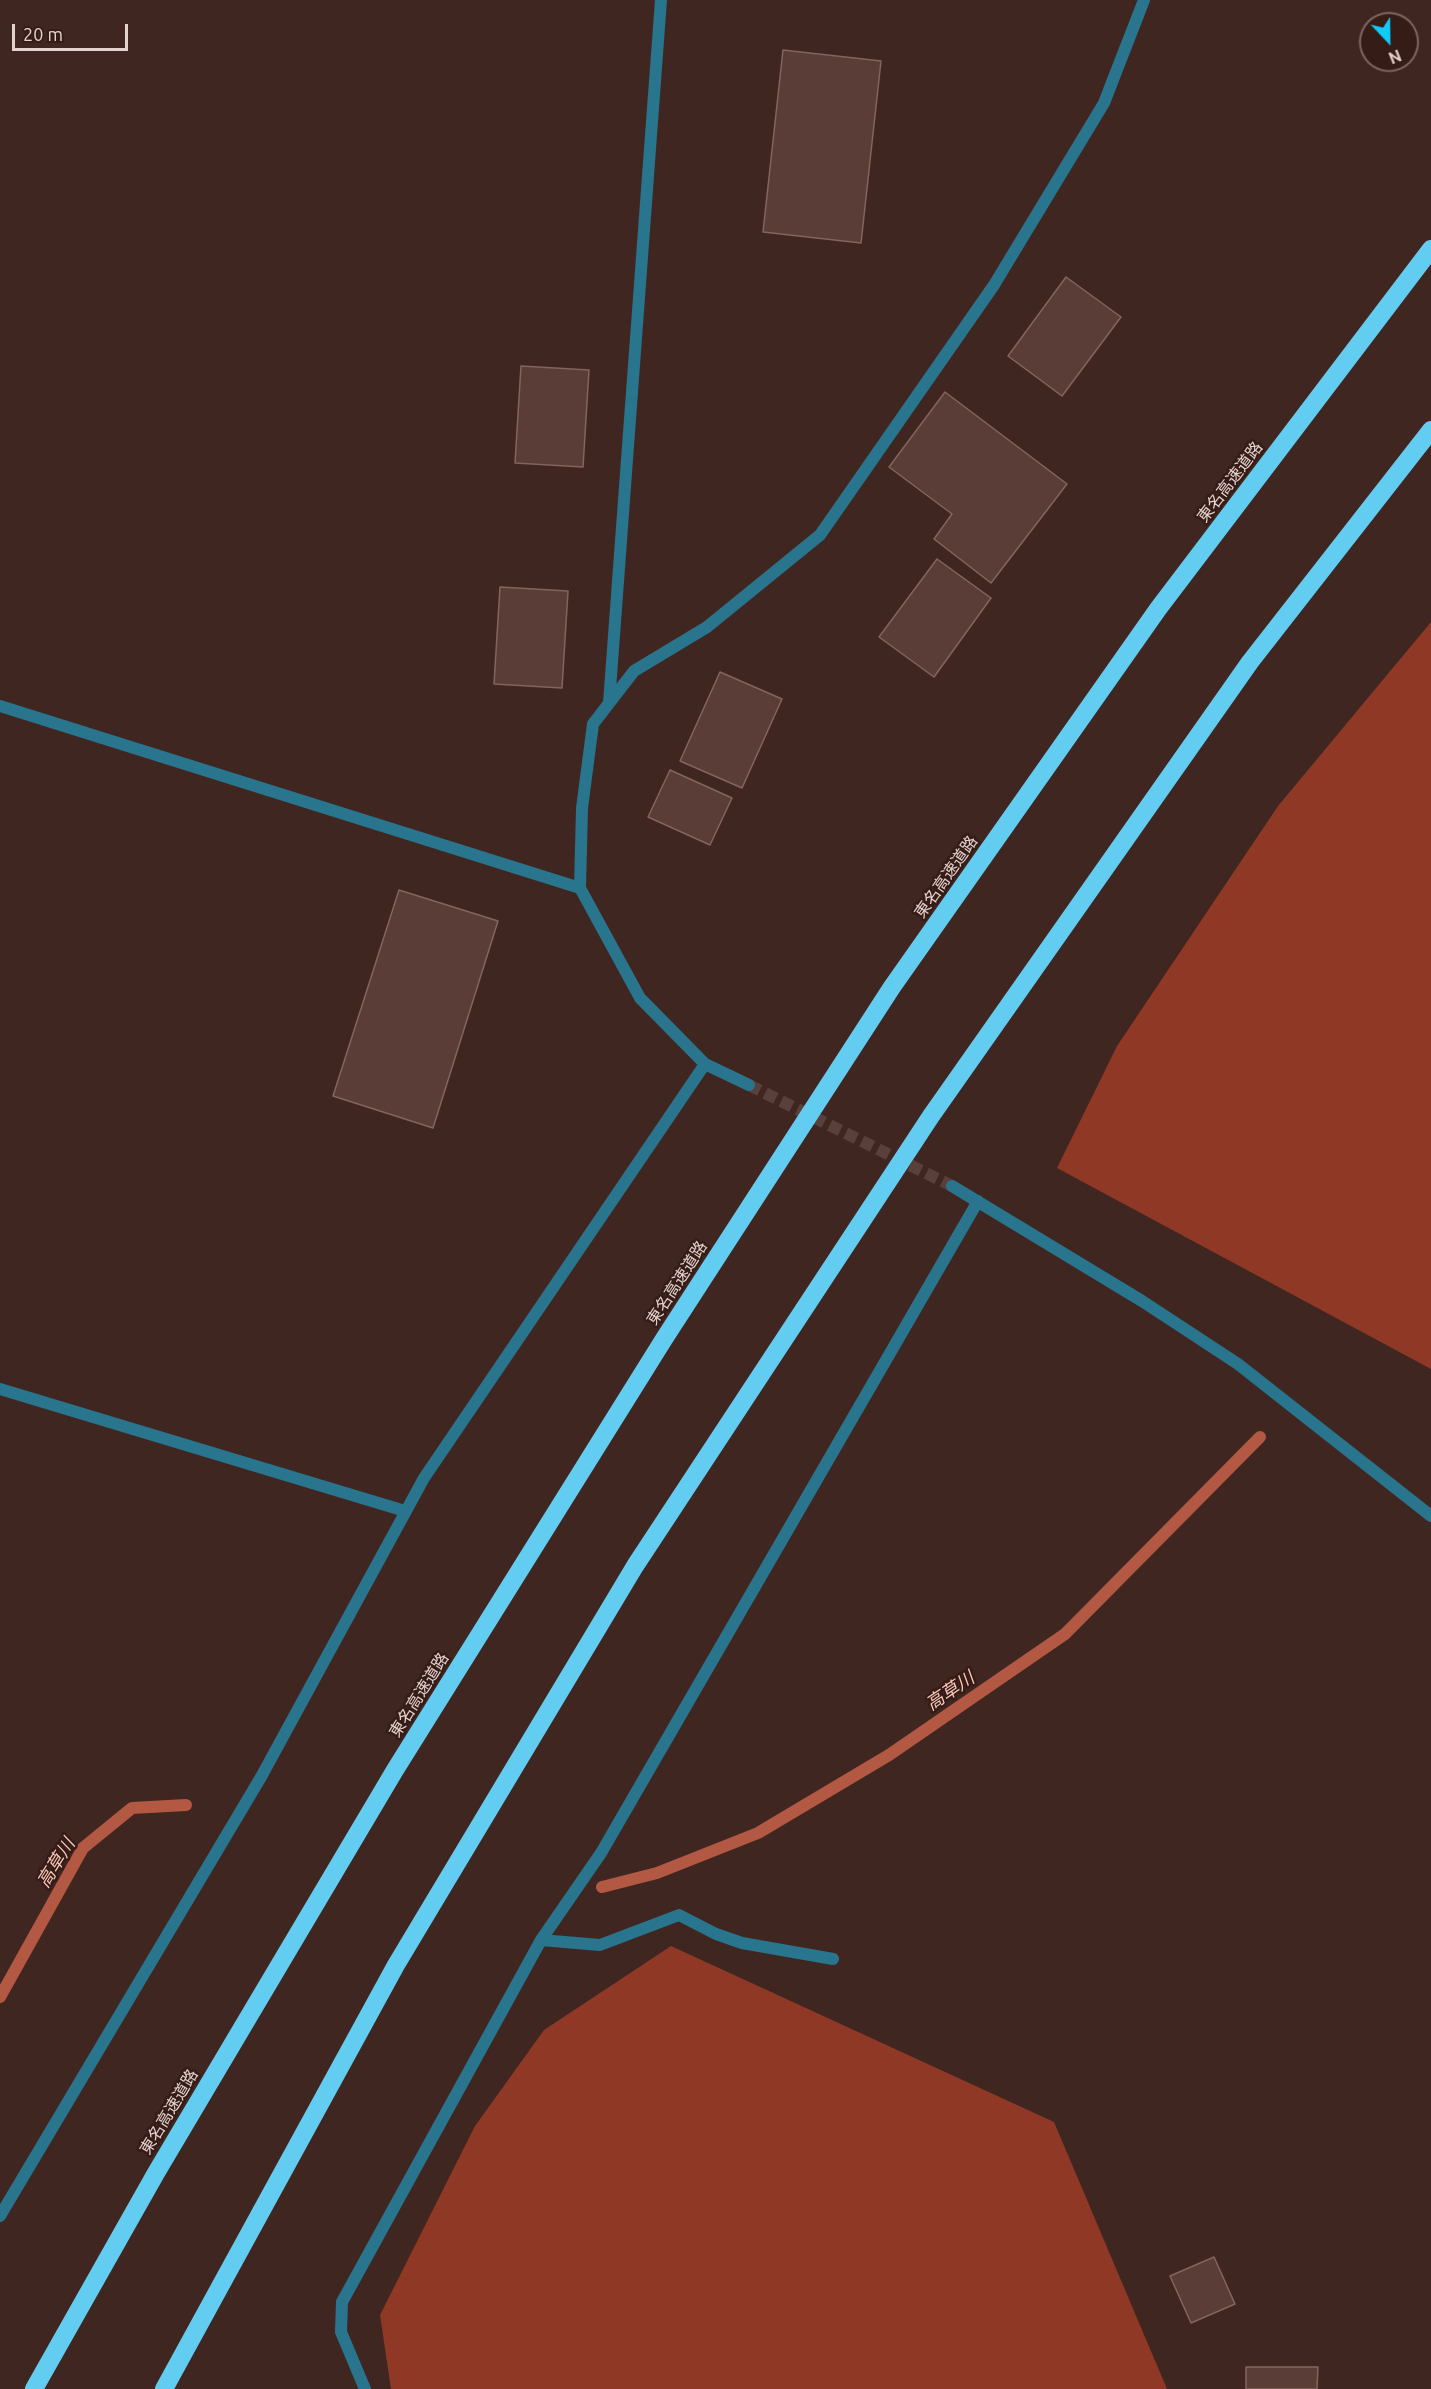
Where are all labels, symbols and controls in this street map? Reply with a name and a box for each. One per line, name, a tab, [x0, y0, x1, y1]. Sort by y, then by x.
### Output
scale bar	[15, 12, 130, 50]
north arrow	[1359, 12, 1419, 72]
text: 20 m	[23, 24, 63, 44]
text: N	[1386, 46, 1404, 67]
street label: 東名高速道路	[1193, 438, 1267, 526]
street label: 東名高速道路	[911, 832, 981, 922]
street label: 東名高速道路	[643, 1238, 711, 1328]
street label: 東名高速道路	[385, 1649, 453, 1741]
water label: 高草川	[922, 1667, 978, 1715]
water label: 高草川	[33, 1834, 79, 1892]
street label: 東名高速道路	[136, 2066, 202, 2158]

